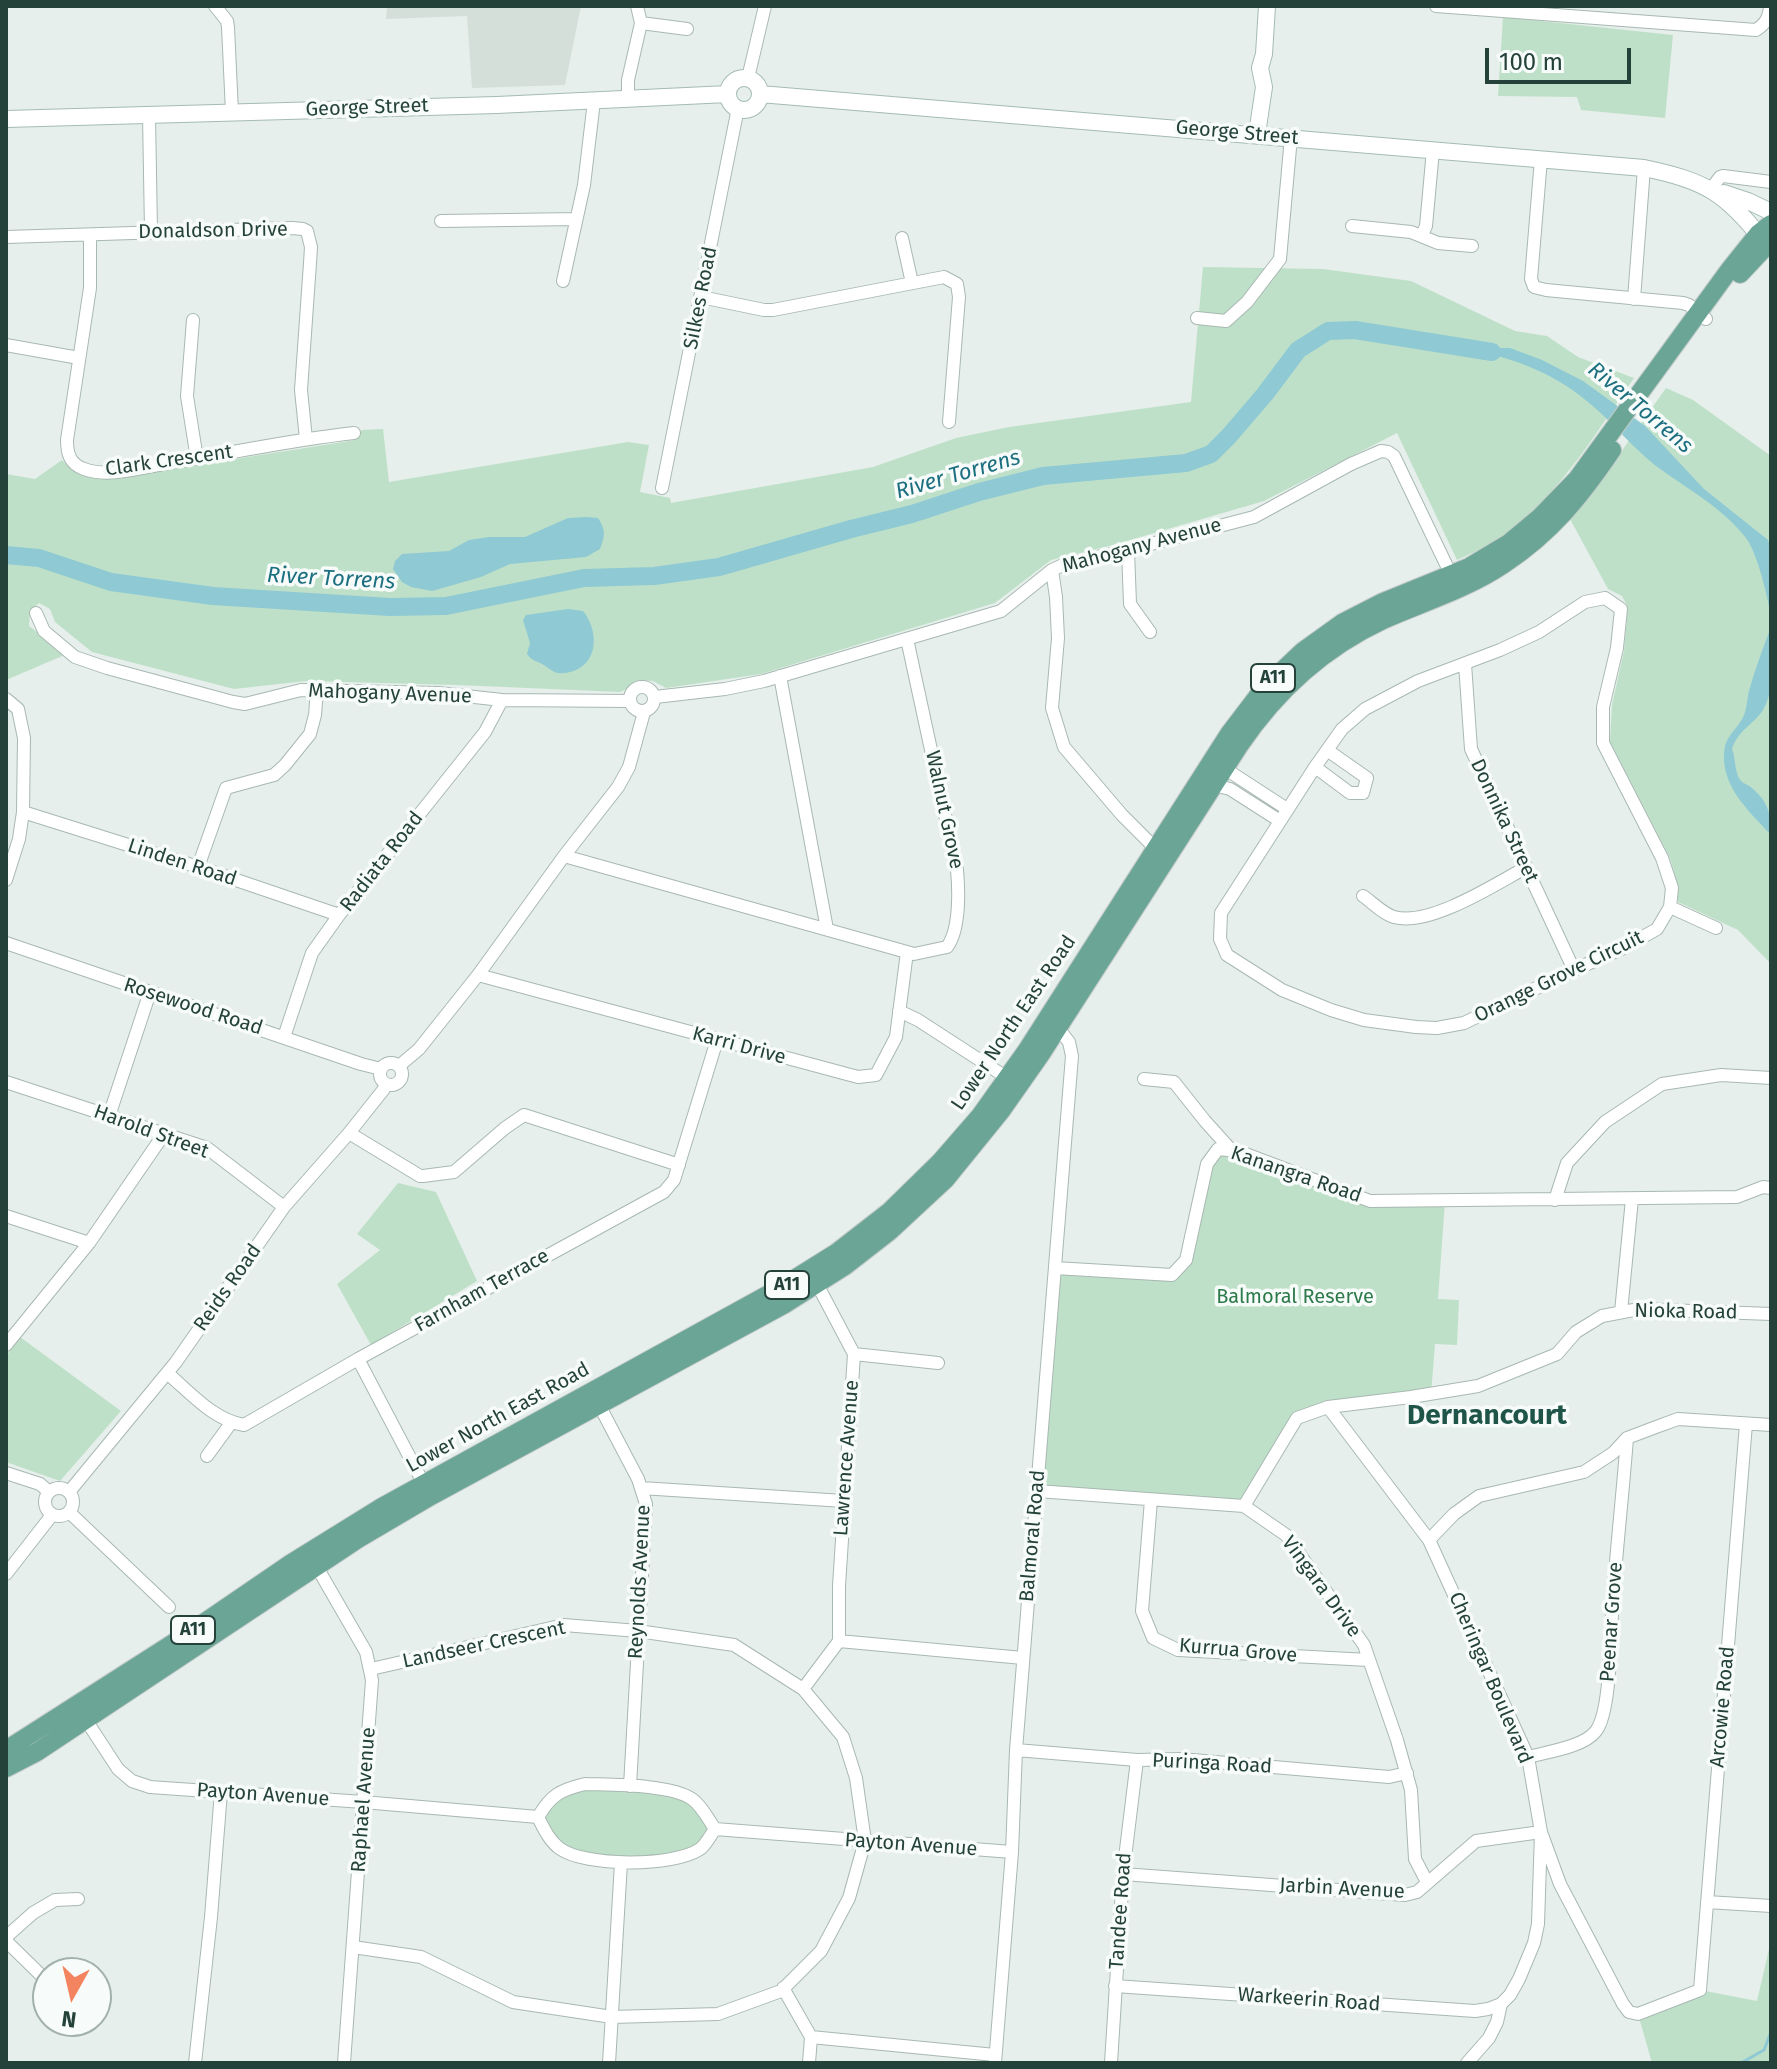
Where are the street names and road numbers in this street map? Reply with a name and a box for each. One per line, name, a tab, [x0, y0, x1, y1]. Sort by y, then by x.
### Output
street label: George Street	[305, 94, 429, 122]
street label: George Street	[1175, 116, 1299, 150]
street label: Donaldson Drive	[138, 218, 288, 244]
street label: Silkes Road	[679, 245, 723, 351]
street label: Clark Crescent	[104, 440, 234, 482]
street label: Mahogany Avenue	[1060, 513, 1224, 579]
road number: A11	[1251, 664, 1295, 692]
street label: Mahogany Avenue	[308, 679, 472, 709]
street label: Walnut Grove	[920, 749, 968, 871]
street label: Donnika Street	[1465, 755, 1543, 887]
street label: Radiata Road	[335, 807, 429, 917]
street label: Linden Road	[124, 834, 240, 892]
street label: Orange Grove Circuit	[1471, 926, 1647, 1028]
street label: Lower North East Road	[947, 931, 1081, 1115]
street label: Rosewood Road	[120, 973, 266, 1041]
street label: Karri Drive	[690, 1022, 788, 1070]
street label: Harold Street	[90, 1100, 212, 1164]
street label: Kanangra Road	[1228, 1141, 1364, 1209]
street label: Reids Road	[189, 1240, 267, 1336]
street label: Farnham Terrace	[411, 1244, 553, 1338]
road number: A11	[765, 1271, 809, 1299]
street label: Nioka Road	[1634, 1299, 1738, 1325]
street label: Lower North East Road	[402, 1358, 594, 1478]
street label: Lawrence Avenue	[830, 1379, 864, 1537]
street label: Balmoral Road	[1015, 1469, 1051, 1603]
street label: Reynolds Avenue	[624, 1504, 656, 1660]
street label: Vingara Drive	[1276, 1532, 1366, 1642]
street label: Peenar Grove	[1596, 1561, 1628, 1683]
street label: Cheringar Boulevard	[1443, 1589, 1537, 1767]
road number: A11	[171, 1616, 215, 1644]
street label: Landseer Crescent	[400, 1616, 568, 1674]
street label: Kurrua Grove	[1178, 1634, 1298, 1668]
street label: Arcowie Road	[1706, 1645, 1740, 1769]
street label: Raphael Avenue	[347, 1726, 381, 1874]
street label: Puringa Road	[1151, 1749, 1273, 1779]
street label: Payton Avenue	[196, 1778, 330, 1812]
street label: Payton Avenue	[844, 1828, 978, 1862]
street label: Tandee Road	[1105, 1852, 1137, 1970]
street label: Jarbin Avenue	[1279, 1874, 1405, 1904]
street label: Warkeerin Road	[1237, 1983, 1381, 2017]

